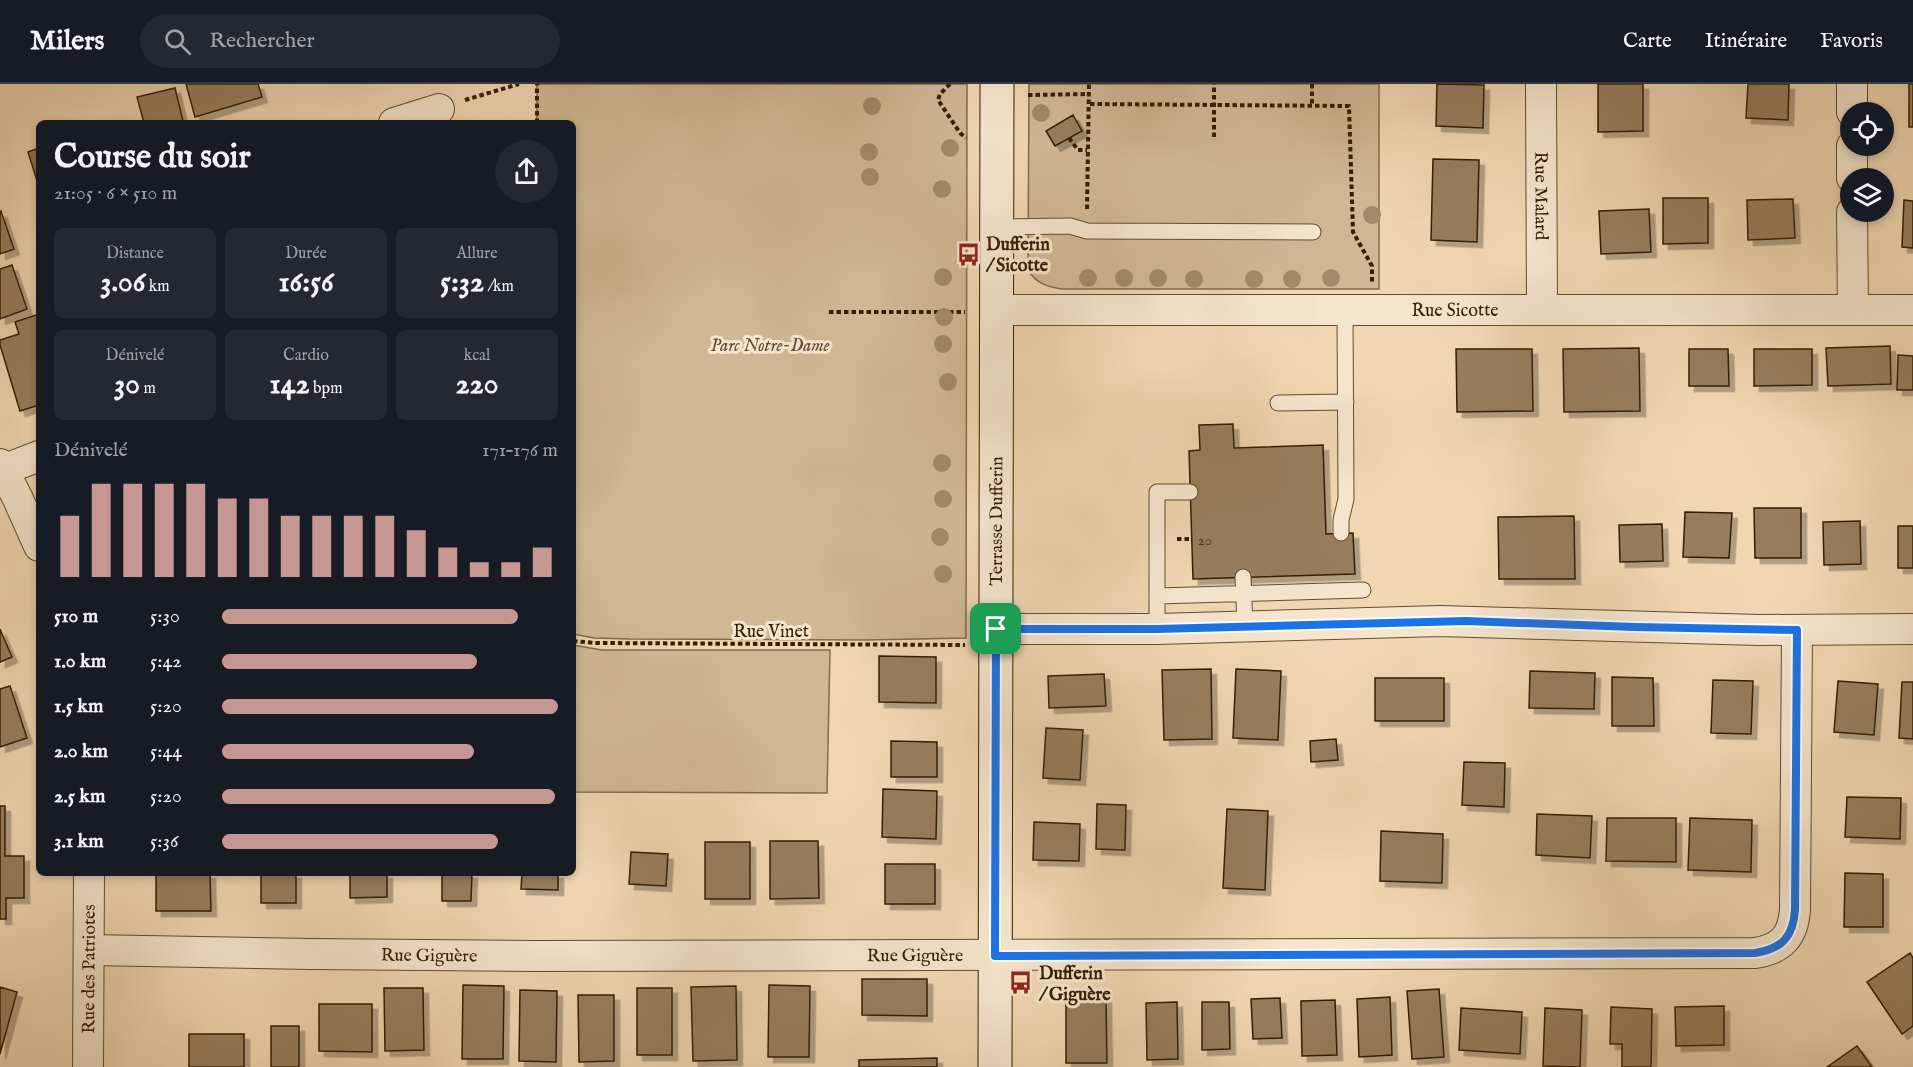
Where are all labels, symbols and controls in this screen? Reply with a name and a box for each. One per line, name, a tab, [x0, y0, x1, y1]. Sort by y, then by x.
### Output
search box	[140, 14, 560, 68]
text: Milers	[30, 24, 104, 59]
icon: search	[161, 25, 194, 58]
text: Rechercher	[209, 27, 315, 55]
text: Carte	[1623, 28, 1672, 55]
text: Itinéraire	[1705, 28, 1787, 55]
text: Favoris	[1820, 28, 1883, 55]
map controls	[1840, 102, 1894, 222]
button: locate	[1840, 102, 1894, 156]
text: Course du soir	[54, 137, 251, 179]
button: share	[495, 140, 558, 203]
street label: Rue Malard	[1528, 152, 1552, 241]
button: layers	[1840, 168, 1894, 222]
text: 21:05 · 6 × 510 m	[54, 181, 177, 206]
place label: Dufferin / Sicotte	[985, 234, 1050, 278]
bus stop icon: Dufferin / Sicotte	[955, 241, 981, 267]
text: Distance	[106, 244, 164, 264]
text: Durée	[285, 244, 327, 264]
text: Allure	[456, 244, 498, 264]
text: 3.06	[100, 264, 145, 302]
text: 16:56	[278, 264, 334, 302]
text: 5:32	[440, 264, 484, 302]
text: km	[145, 277, 170, 297]
text: /km	[484, 277, 514, 297]
street label: Rue Sicotte	[1411, 300, 1499, 323]
park label: Parc Notre-Dame	[710, 335, 830, 358]
text: Dénivelé	[106, 346, 164, 366]
text: Cardio	[283, 346, 329, 366]
text: kcal	[464, 346, 490, 366]
text: 30	[114, 366, 140, 404]
text: 142	[270, 366, 309, 404]
text: 220	[456, 366, 498, 404]
text: m	[140, 379, 156, 399]
text: bpm	[309, 379, 343, 399]
text: Dénivelé	[54, 438, 128, 463]
text: 171–176 m	[482, 438, 558, 463]
street label: Terrasse Dufferin	[986, 456, 1009, 586]
house number: 20	[1198, 531, 1212, 550]
pin	[970, 603, 1021, 654]
text: 510 m	[54, 604, 98, 629]
text: 5:30	[150, 604, 180, 629]
icon: arrive	[979, 612, 1012, 645]
street label: Rue Vinet	[733, 621, 809, 644]
text: 1.0 km	[54, 649, 106, 674]
text: 5:42	[150, 649, 182, 674]
text: 1.5 km	[54, 694, 104, 719]
text: 5:20	[150, 694, 182, 719]
text: 2.0 km	[54, 739, 108, 764]
text: 5:44	[150, 739, 182, 764]
text: 2.5 km	[54, 784, 105, 809]
text: 5:20	[150, 784, 182, 809]
text: 3.1 km	[54, 829, 104, 854]
text: 5:36	[150, 829, 178, 854]
street label: Rue des Patriotes	[78, 904, 102, 1034]
street label: Rue Giguère	[381, 945, 477, 968]
street label: Rue Giguère	[867, 945, 963, 968]
place label: Dufferin / Giguère	[1038, 963, 1111, 1007]
bus stop icon: Dufferin / Giguère	[1008, 970, 1034, 996]

